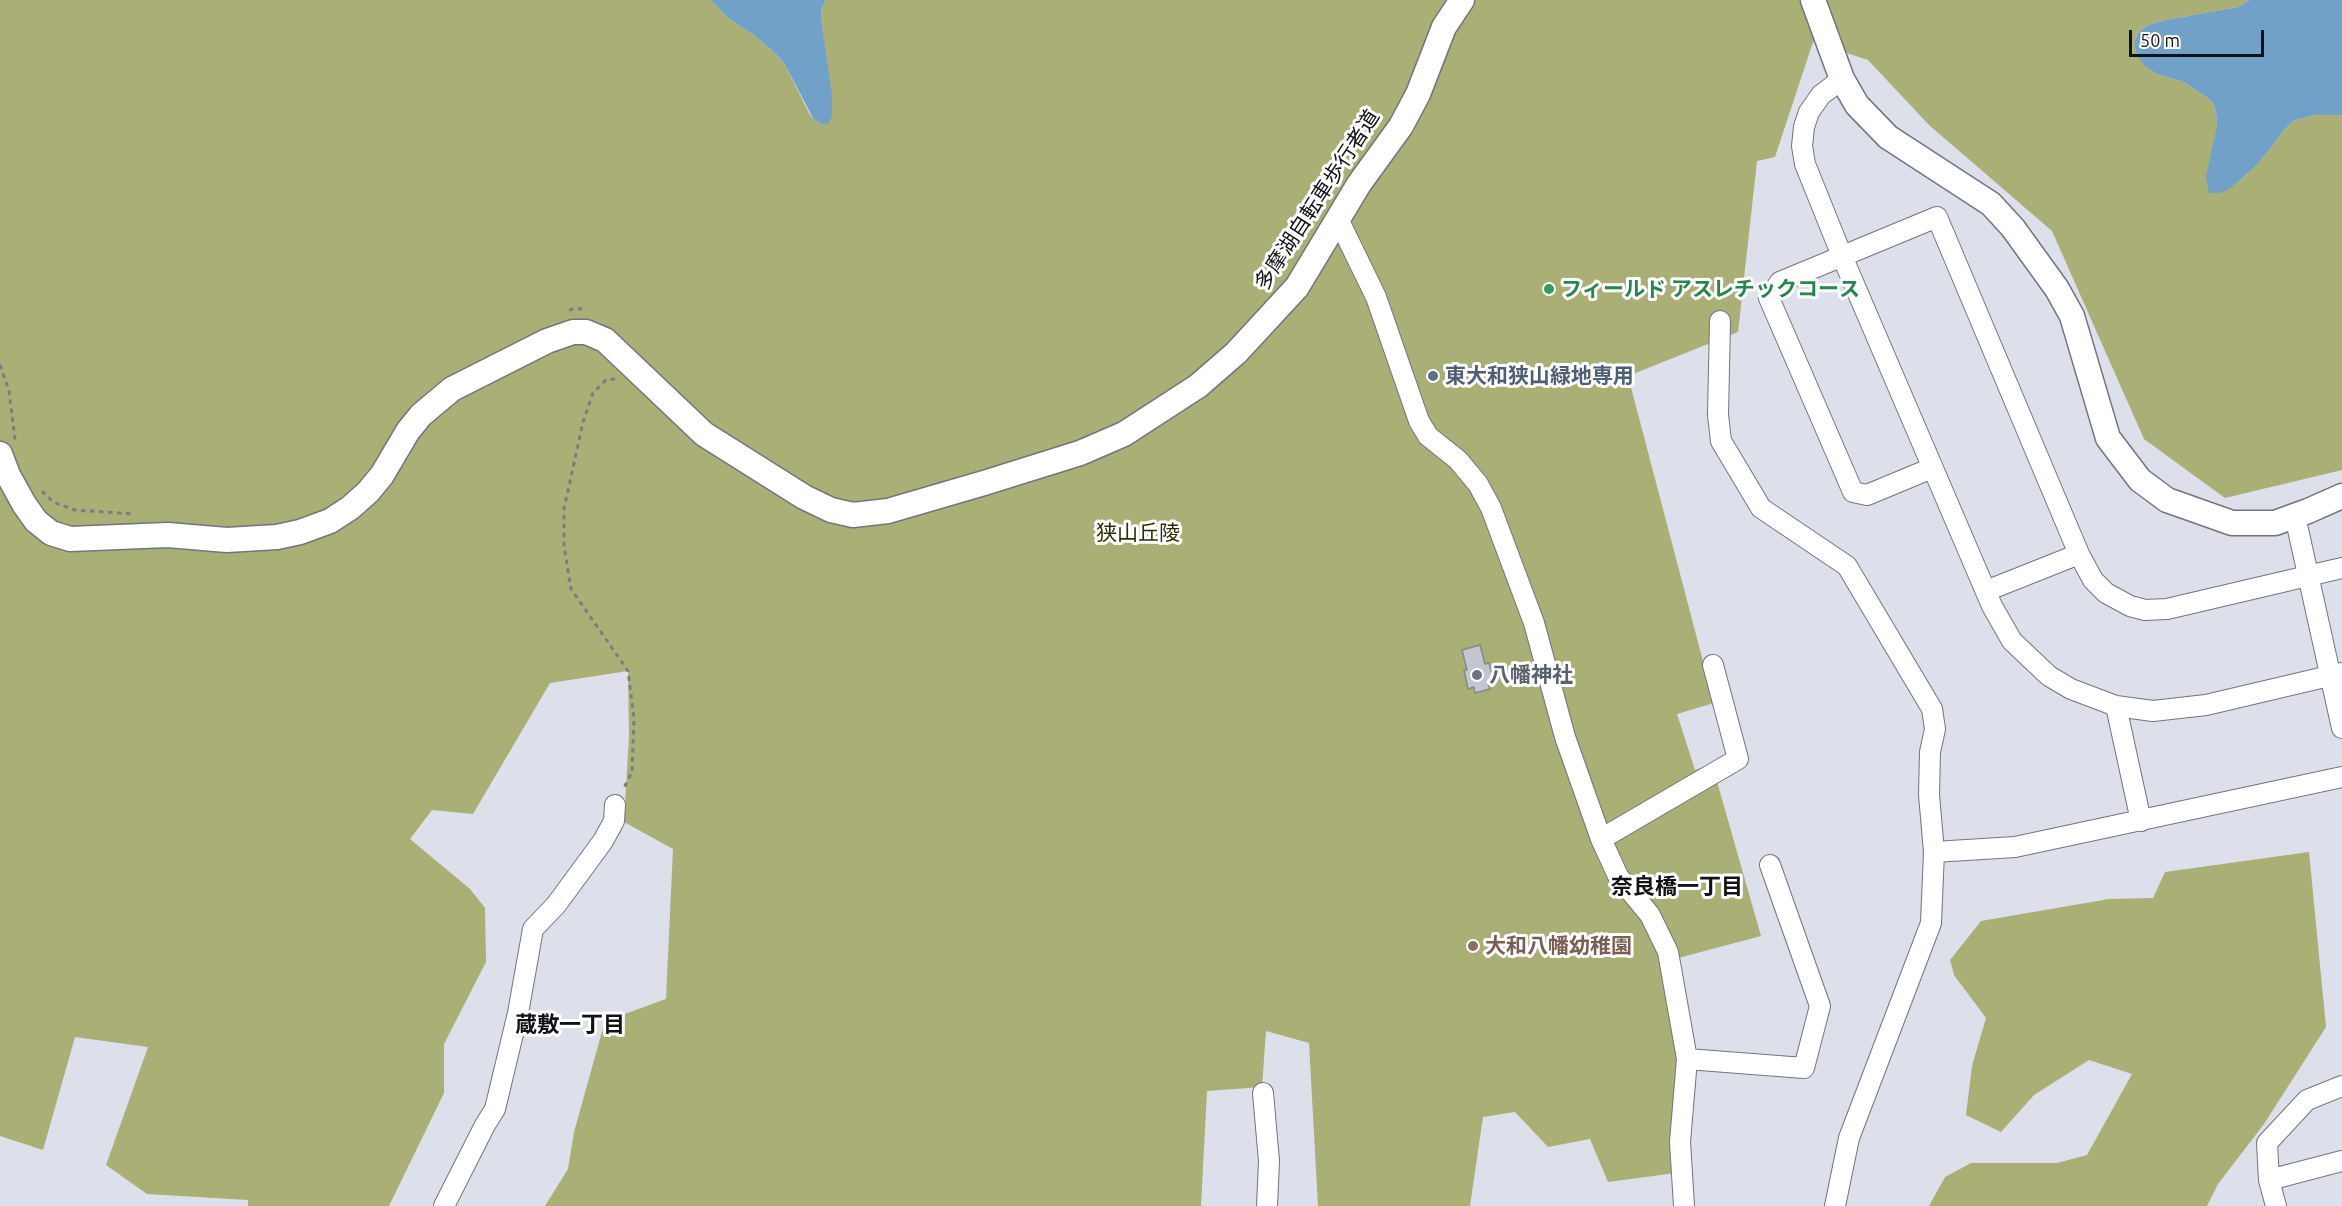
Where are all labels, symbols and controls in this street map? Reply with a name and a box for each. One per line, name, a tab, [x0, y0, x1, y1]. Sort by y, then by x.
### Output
scale bar	[2132, 18, 2267, 56]
text: 50 m	[2140, 30, 2180, 50]
street label: 多摩湖自転車歩行者道	[1249, 105, 1385, 295]
place label: フィールド アスレチックコース	[1561, 276, 1860, 302]
marker: フィールド アスレチックコース	[1542, 282, 1556, 296]
place label: 東大和狭山緑地専用	[1445, 363, 1634, 389]
marker: 東大和狭山緑地専用	[1426, 369, 1440, 383]
park label: 狭山丘陵	[1096, 520, 1180, 546]
place label: 八幡神社	[1489, 662, 1573, 688]
marker: 八幡神社	[1470, 668, 1484, 682]
district label: 奈良橋一丁目	[1611, 874, 1743, 900]
place label: 大和八幡幼稚園	[1485, 933, 1632, 959]
marker: 大和八幡幼稚園	[1466, 939, 1480, 953]
district label: 蔵敷一丁目	[515, 1012, 625, 1038]

